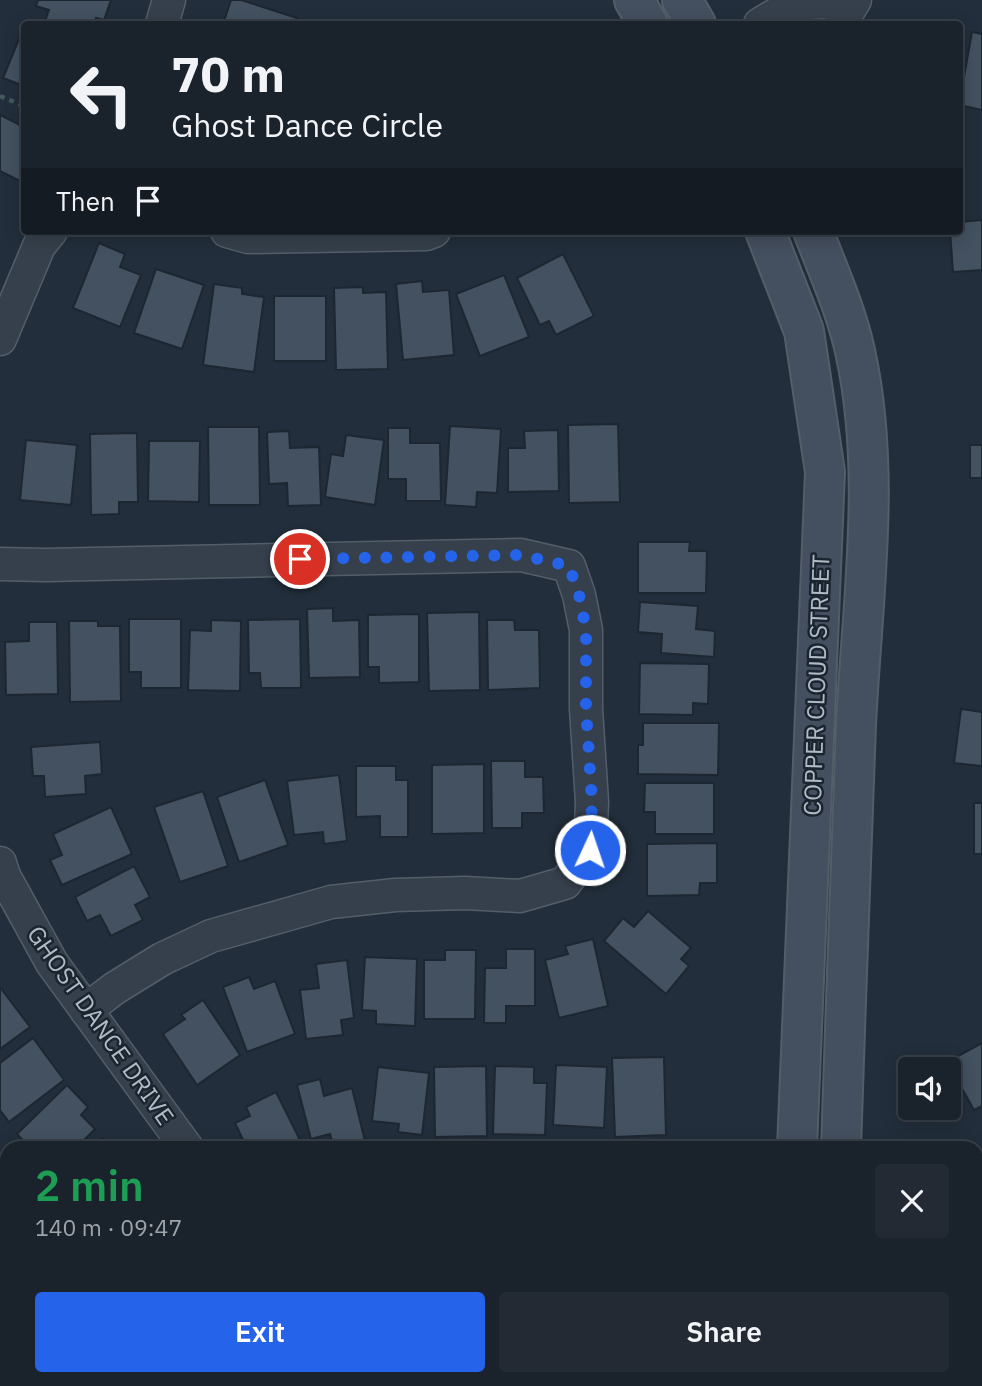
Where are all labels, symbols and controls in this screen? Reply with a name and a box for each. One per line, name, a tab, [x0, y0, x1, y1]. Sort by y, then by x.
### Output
text: 70 m	[171, 42, 285, 105]
icon: left	[56, 49, 147, 140]
text: Ghost Dance Circle	[171, 104, 443, 146]
icon: arrive	[129, 182, 167, 220]
text: Then	[56, 184, 115, 218]
pin	[270, 529, 330, 589]
icon: arrive	[281, 540, 319, 578]
street label: COPPER CLOUD STREET	[795, 554, 837, 816]
position arrow	[553, 813, 627, 887]
street label: GHOST DANCE DRIVE	[20, 919, 182, 1131]
map controls	[898, 1057, 961, 1120]
button: sound	[898, 1057, 961, 1120]
text: 2 min	[35, 1158, 144, 1213]
button: close	[875, 1164, 949, 1238]
text: 140 m · 09:47	[35, 1212, 182, 1242]
button: Exit	[35, 1292, 485, 1372]
button: Share	[499, 1292, 949, 1372]

